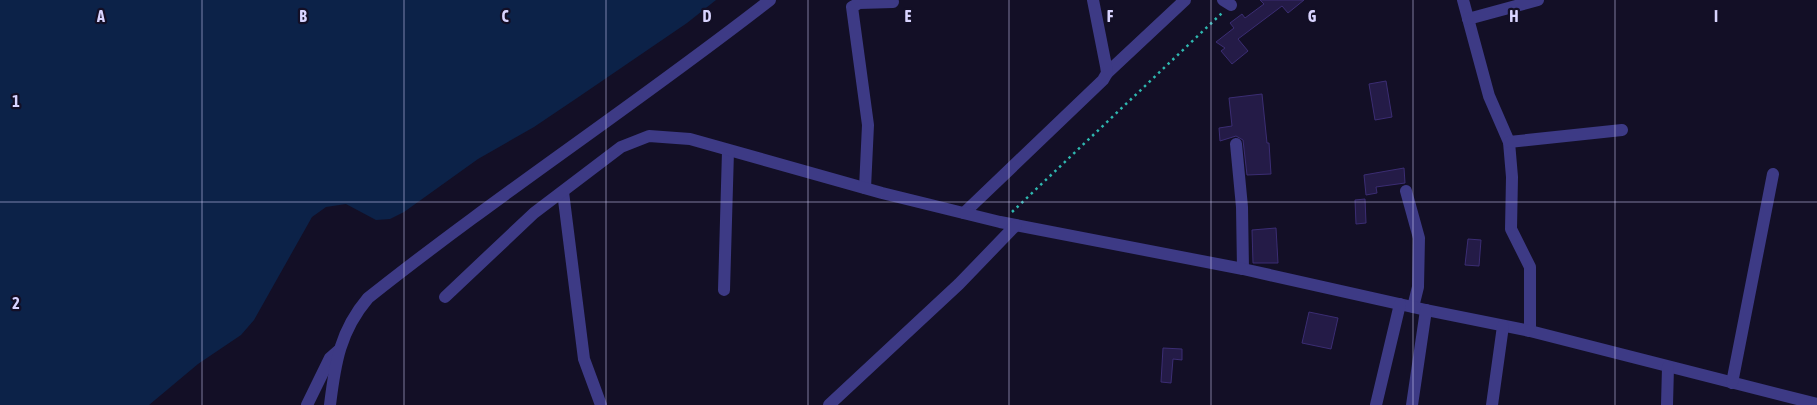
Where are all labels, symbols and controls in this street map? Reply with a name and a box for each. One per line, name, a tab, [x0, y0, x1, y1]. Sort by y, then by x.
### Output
text: A	[96, 7, 105, 25]
text: B	[299, 7, 307, 25]
text: C	[501, 7, 509, 25]
text: D	[703, 7, 712, 25]
text: E	[905, 7, 912, 25]
text: F	[1107, 7, 1114, 25]
text: G	[1308, 7, 1317, 25]
text: H	[1509, 7, 1519, 25]
text: I	[1714, 7, 1718, 25]
text: 1	[12, 92, 20, 110]
text: 2	[12, 294, 20, 312]

